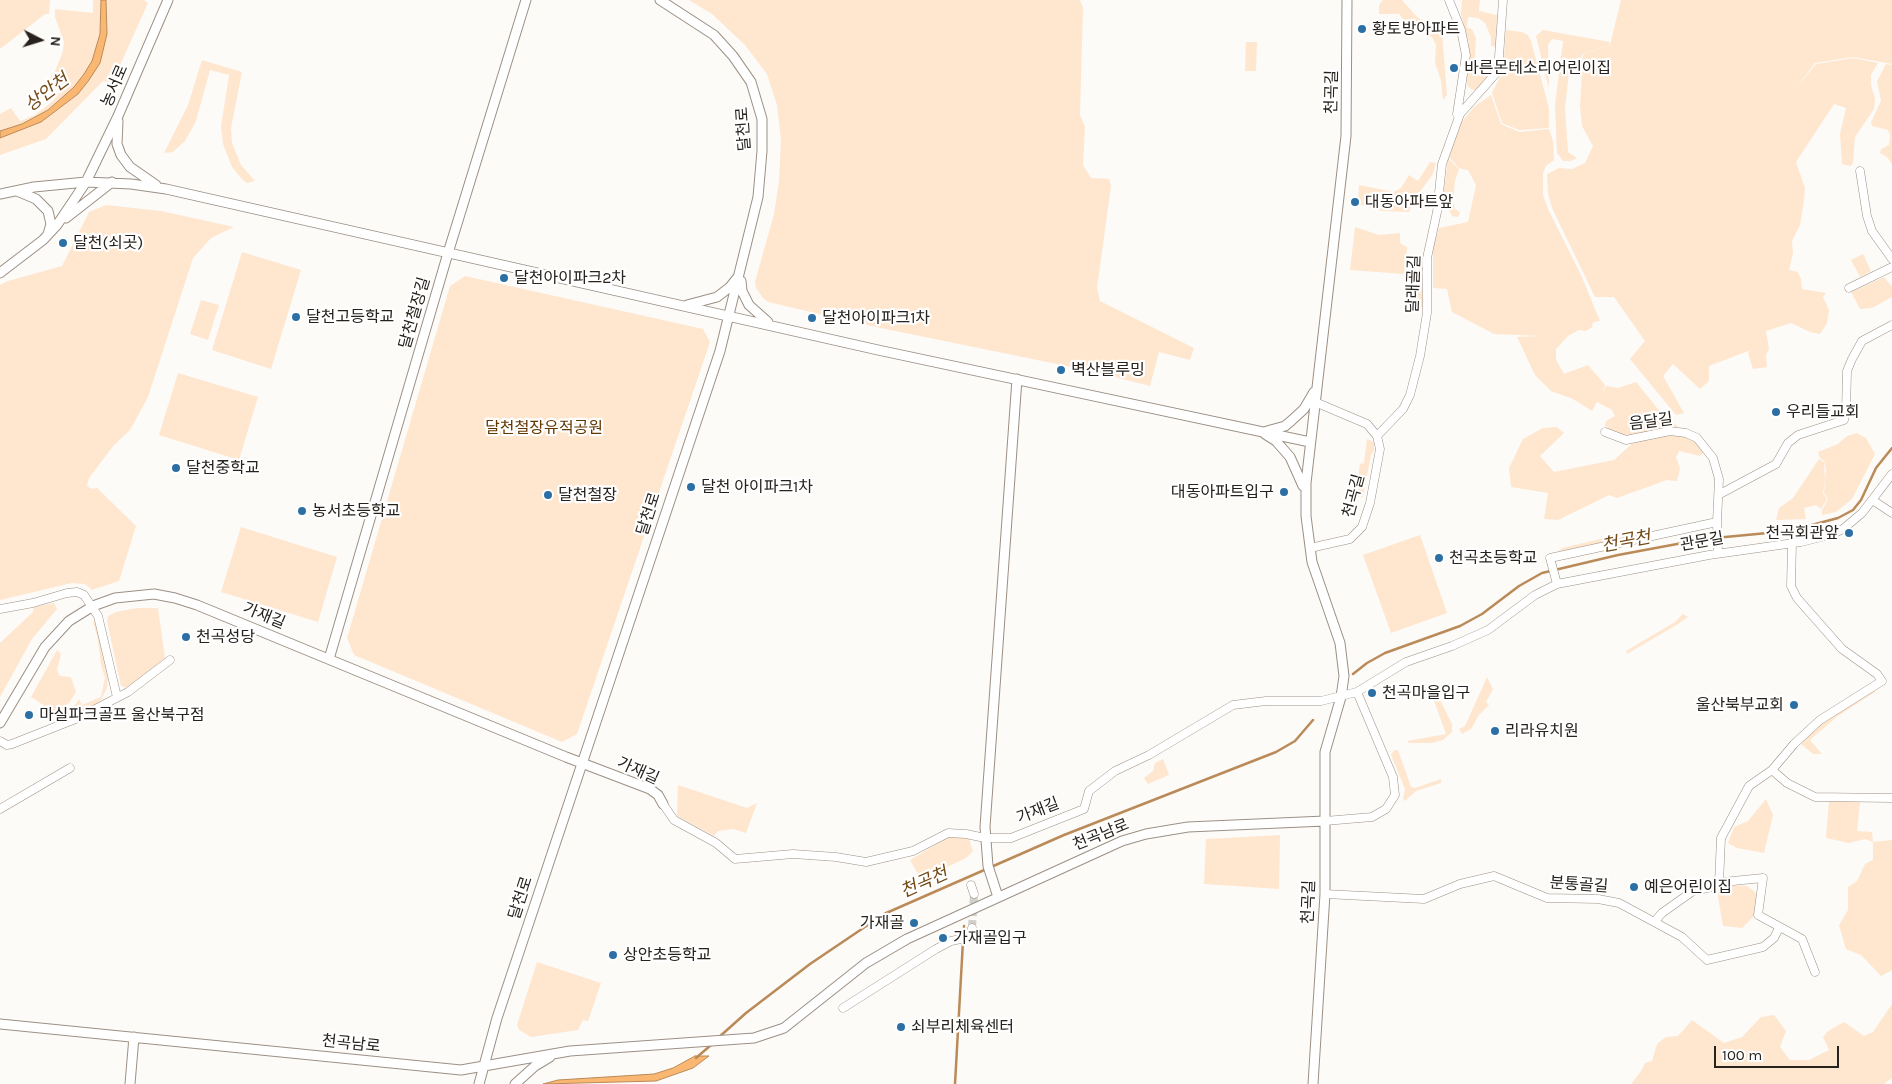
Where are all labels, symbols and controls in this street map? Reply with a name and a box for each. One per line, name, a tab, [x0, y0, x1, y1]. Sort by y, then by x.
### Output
north arrow	[15, 15, 65, 65]
place label: 황토방아파트	[1372, 19, 1460, 39]
marker: 황토방아파트	[1356, 23, 1368, 35]
text: N	[47, 36, 64, 47]
place label: 바른몬테소리어린이집	[1464, 58, 1611, 78]
street label: 농서로	[98, 62, 132, 110]
marker: 바른몬테소리어린이집	[1448, 62, 1460, 74]
water label: 상안천	[21, 69, 73, 117]
street label: 천곡길	[1322, 70, 1342, 114]
street label: 달천로	[733, 106, 755, 152]
place label: 대동아파트앞	[1365, 192, 1453, 212]
marker: 대동아파트앞	[1349, 196, 1361, 208]
place label: 달천(쇠곳)	[73, 233, 143, 253]
marker: 달천(쇠곳)	[57, 237, 69, 249]
street label: 달래골길	[1403, 254, 1425, 314]
place label: 달천아이파크2차	[514, 268, 626, 288]
marker: 달천아이파크2차	[498, 272, 510, 284]
street label: 달천철장길	[396, 275, 434, 351]
place label: 달천고등학교	[306, 307, 394, 327]
place label: 달천아이파크1차	[822, 308, 930, 328]
marker: 달천고등학교	[290, 311, 302, 323]
marker: 달천아이파크1차	[806, 312, 818, 324]
place label: 벽산블루밍	[1071, 360, 1145, 380]
marker: 벽산블루밍	[1055, 364, 1067, 376]
place label: 우리들교회	[1786, 402, 1860, 422]
marker: 우리들교회	[1770, 406, 1782, 418]
street label: 음달길	[1628, 410, 1674, 434]
park label: 달천철장유적공원	[485, 418, 603, 438]
place label: 달천중학교	[186, 458, 260, 478]
marker: 달천중학교	[170, 462, 182, 474]
street label: 천곡길	[1339, 472, 1369, 520]
place label: 달천 아이파크1차	[701, 477, 813, 497]
marker: 달천 아이파크1차	[685, 481, 697, 493]
place label: 대동아파트입구	[1171, 482, 1274, 502]
place label: 달천철장	[558, 485, 617, 505]
marker: 대동아파트입구	[1278, 486, 1290, 498]
marker: 달천철장	[542, 489, 554, 501]
street label: 달천로	[633, 490, 665, 538]
place label: 농서초등학교	[312, 501, 400, 521]
marker: 농서초등학교	[296, 505, 308, 517]
place label: 천곡회관앞	[1765, 523, 1839, 543]
water label: 천곡천	[1600, 527, 1652, 557]
marker: 천곡회관앞	[1843, 527, 1855, 539]
street label: 관문길	[1679, 529, 1725, 555]
place label: 천곡초등학교	[1449, 548, 1537, 568]
marker: 천곡초등학교	[1433, 552, 1445, 564]
street label: 가재길	[240, 599, 288, 633]
place label: 천곡성당	[196, 627, 255, 647]
marker: 천곡성당	[180, 631, 192, 643]
place label: 천곡마을입구	[1382, 683, 1470, 703]
marker: 천곡마을입구	[1366, 687, 1378, 699]
place label: 울산북부교회	[1696, 695, 1784, 715]
marker: 울산북부교회	[1788, 699, 1800, 711]
place label: 마실파크골프 울산북구점	[39, 705, 205, 725]
marker: 마실파크골프 울산북구점	[23, 709, 35, 721]
place label: 리라유치원	[1505, 721, 1579, 741]
marker: 리라유치원	[1489, 725, 1501, 737]
street label: 가재길	[614, 753, 662, 789]
street label: 가재길	[1014, 794, 1062, 828]
street label: 천곡남로	[1070, 815, 1132, 855]
water label: 천곡천	[897, 863, 951, 903]
street label: 분통골길	[1549, 873, 1609, 897]
street label: 달천로	[505, 874, 537, 922]
place label: 예은어린이집	[1644, 877, 1732, 897]
street label: 천곡길	[1299, 880, 1319, 924]
marker: 예은어린이집	[1628, 881, 1640, 893]
place label: 가재골	[860, 913, 904, 933]
marker: 가재골	[908, 917, 920, 929]
place label: 가재골입구	[953, 928, 1027, 948]
marker: 가재골입구	[937, 932, 949, 944]
place label: 상안초등학교	[623, 945, 711, 965]
marker: 상안초등학교	[607, 949, 619, 961]
place label: 쇠부리체육센터	[911, 1017, 1014, 1037]
marker: 쇠부리체육센터	[895, 1021, 907, 1033]
street label: 천곡남로	[321, 1031, 381, 1057]
scale bar	[1717, 1036, 1842, 1068]
text: 100 m	[1722, 1046, 1762, 1064]

